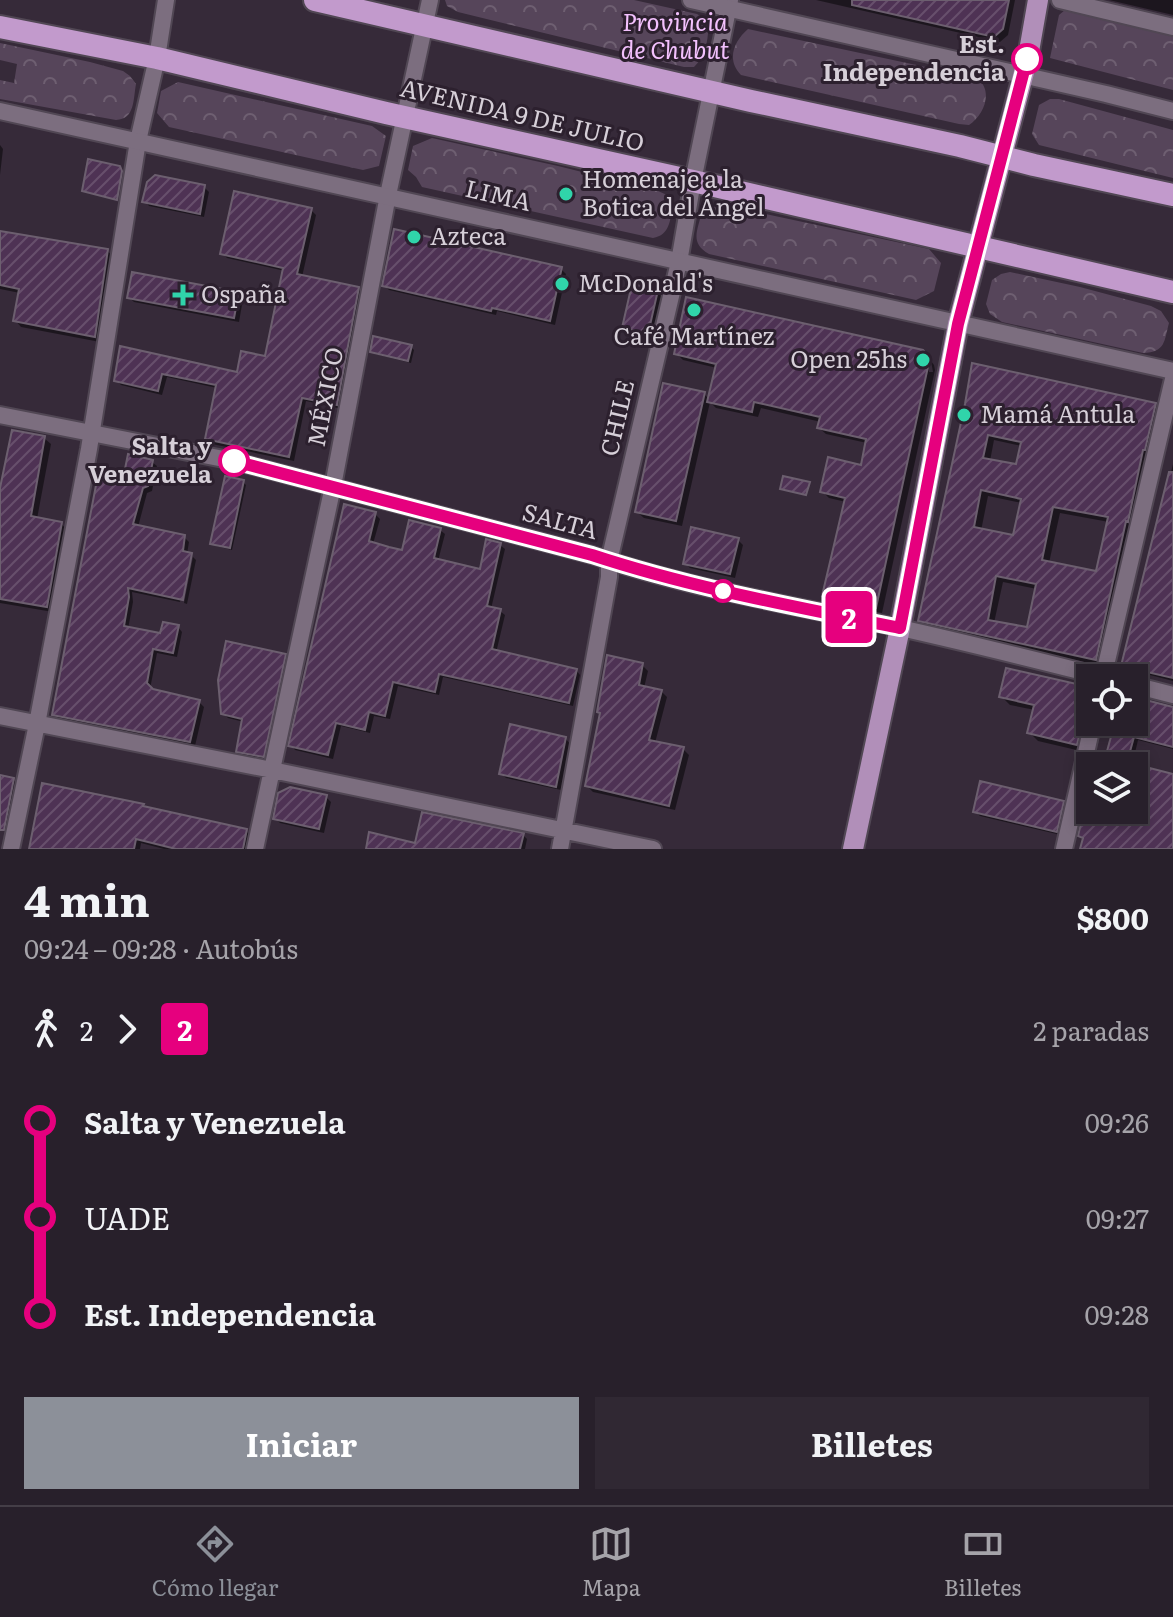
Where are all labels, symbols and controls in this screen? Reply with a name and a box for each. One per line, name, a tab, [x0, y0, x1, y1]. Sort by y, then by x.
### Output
park label: Provincia de Chubut	[621, 3, 730, 66]
place label: Est. Independencia	[822, 25, 1005, 88]
marker: Est. Independencia	[1012, 44, 1042, 74]
street label: AVENIDA 9 DE JULIO	[397, 68, 648, 159]
place label: Homenaje a la Botica del Ángel	[582, 160, 764, 223]
street label: LIMA	[462, 169, 535, 218]
marker: Homenaje a la Botica del Ángel	[557, 185, 575, 203]
place label: Azteca	[430, 217, 506, 252]
marker: Azteca	[405, 228, 423, 246]
place label: McDonald's	[578, 264, 713, 299]
place label: Ospaña	[201, 275, 286, 310]
marker: McDonald's	[553, 275, 571, 293]
marker: Ospaña	[172, 284, 194, 306]
marker: Café Martínez	[685, 301, 703, 319]
place label: Café Martínez	[614, 317, 775, 352]
place label: Open 25hs	[790, 340, 907, 375]
street label: MÉXICO	[297, 344, 350, 449]
marker: Open 25hs	[914, 351, 932, 369]
street label: CHILE	[590, 376, 641, 459]
place label: Mamá Antula	[980, 395, 1135, 430]
marker: Mamá Antula	[955, 406, 973, 424]
place label: Salta y Venezuela	[88, 427, 212, 490]
marker: Salta y Venezuela	[219, 446, 249, 476]
street label: SALTA	[519, 493, 603, 547]
unlabelled marker	[712, 580, 734, 602]
line badge: 2	[823, 591, 875, 643]
text: 2	[841, 596, 857, 638]
map controls	[1076, 664, 1148, 824]
button: locate	[1076, 664, 1148, 736]
button: layers	[1076, 752, 1148, 824]
text: 4 min	[24, 865, 150, 931]
text: $800	[1077, 895, 1149, 939]
text: 09:24 – 09:28 · Autobús	[24, 928, 298, 967]
icon: walk	[24, 1007, 68, 1051]
icon: forward	[105, 1007, 149, 1051]
text: 2	[177, 1008, 192, 1050]
text: 2	[80, 1010, 93, 1049]
text: 2 paradas	[1033, 1010, 1149, 1049]
text: Salta y Venezuela	[84, 1099, 346, 1143]
text: 09:26	[1085, 1102, 1149, 1141]
text: UADE	[84, 1195, 170, 1239]
text: 09:27	[1086, 1198, 1149, 1237]
text: Est. Independencia	[84, 1291, 376, 1335]
text: 09:28	[1084, 1294, 1149, 1333]
button: Iniciar	[24, 1397, 579, 1489]
button: Billetes	[595, 1397, 1149, 1489]
tab: Cómo llegar	[152, 1522, 278, 1603]
tab: Mapa	[582, 1522, 641, 1603]
tab: Billetes	[944, 1522, 1021, 1603]

